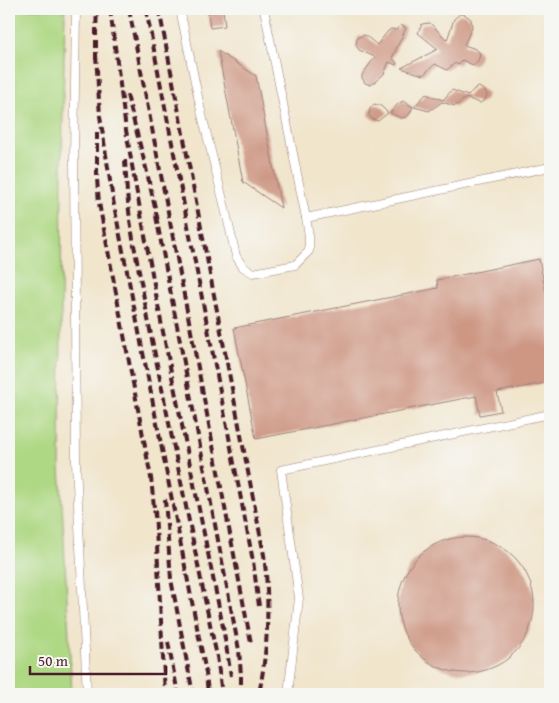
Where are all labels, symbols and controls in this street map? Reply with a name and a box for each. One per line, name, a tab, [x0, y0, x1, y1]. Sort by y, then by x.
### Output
scale bar	[30, 643, 166, 675]
text: 50 m	[38, 650, 69, 671]

